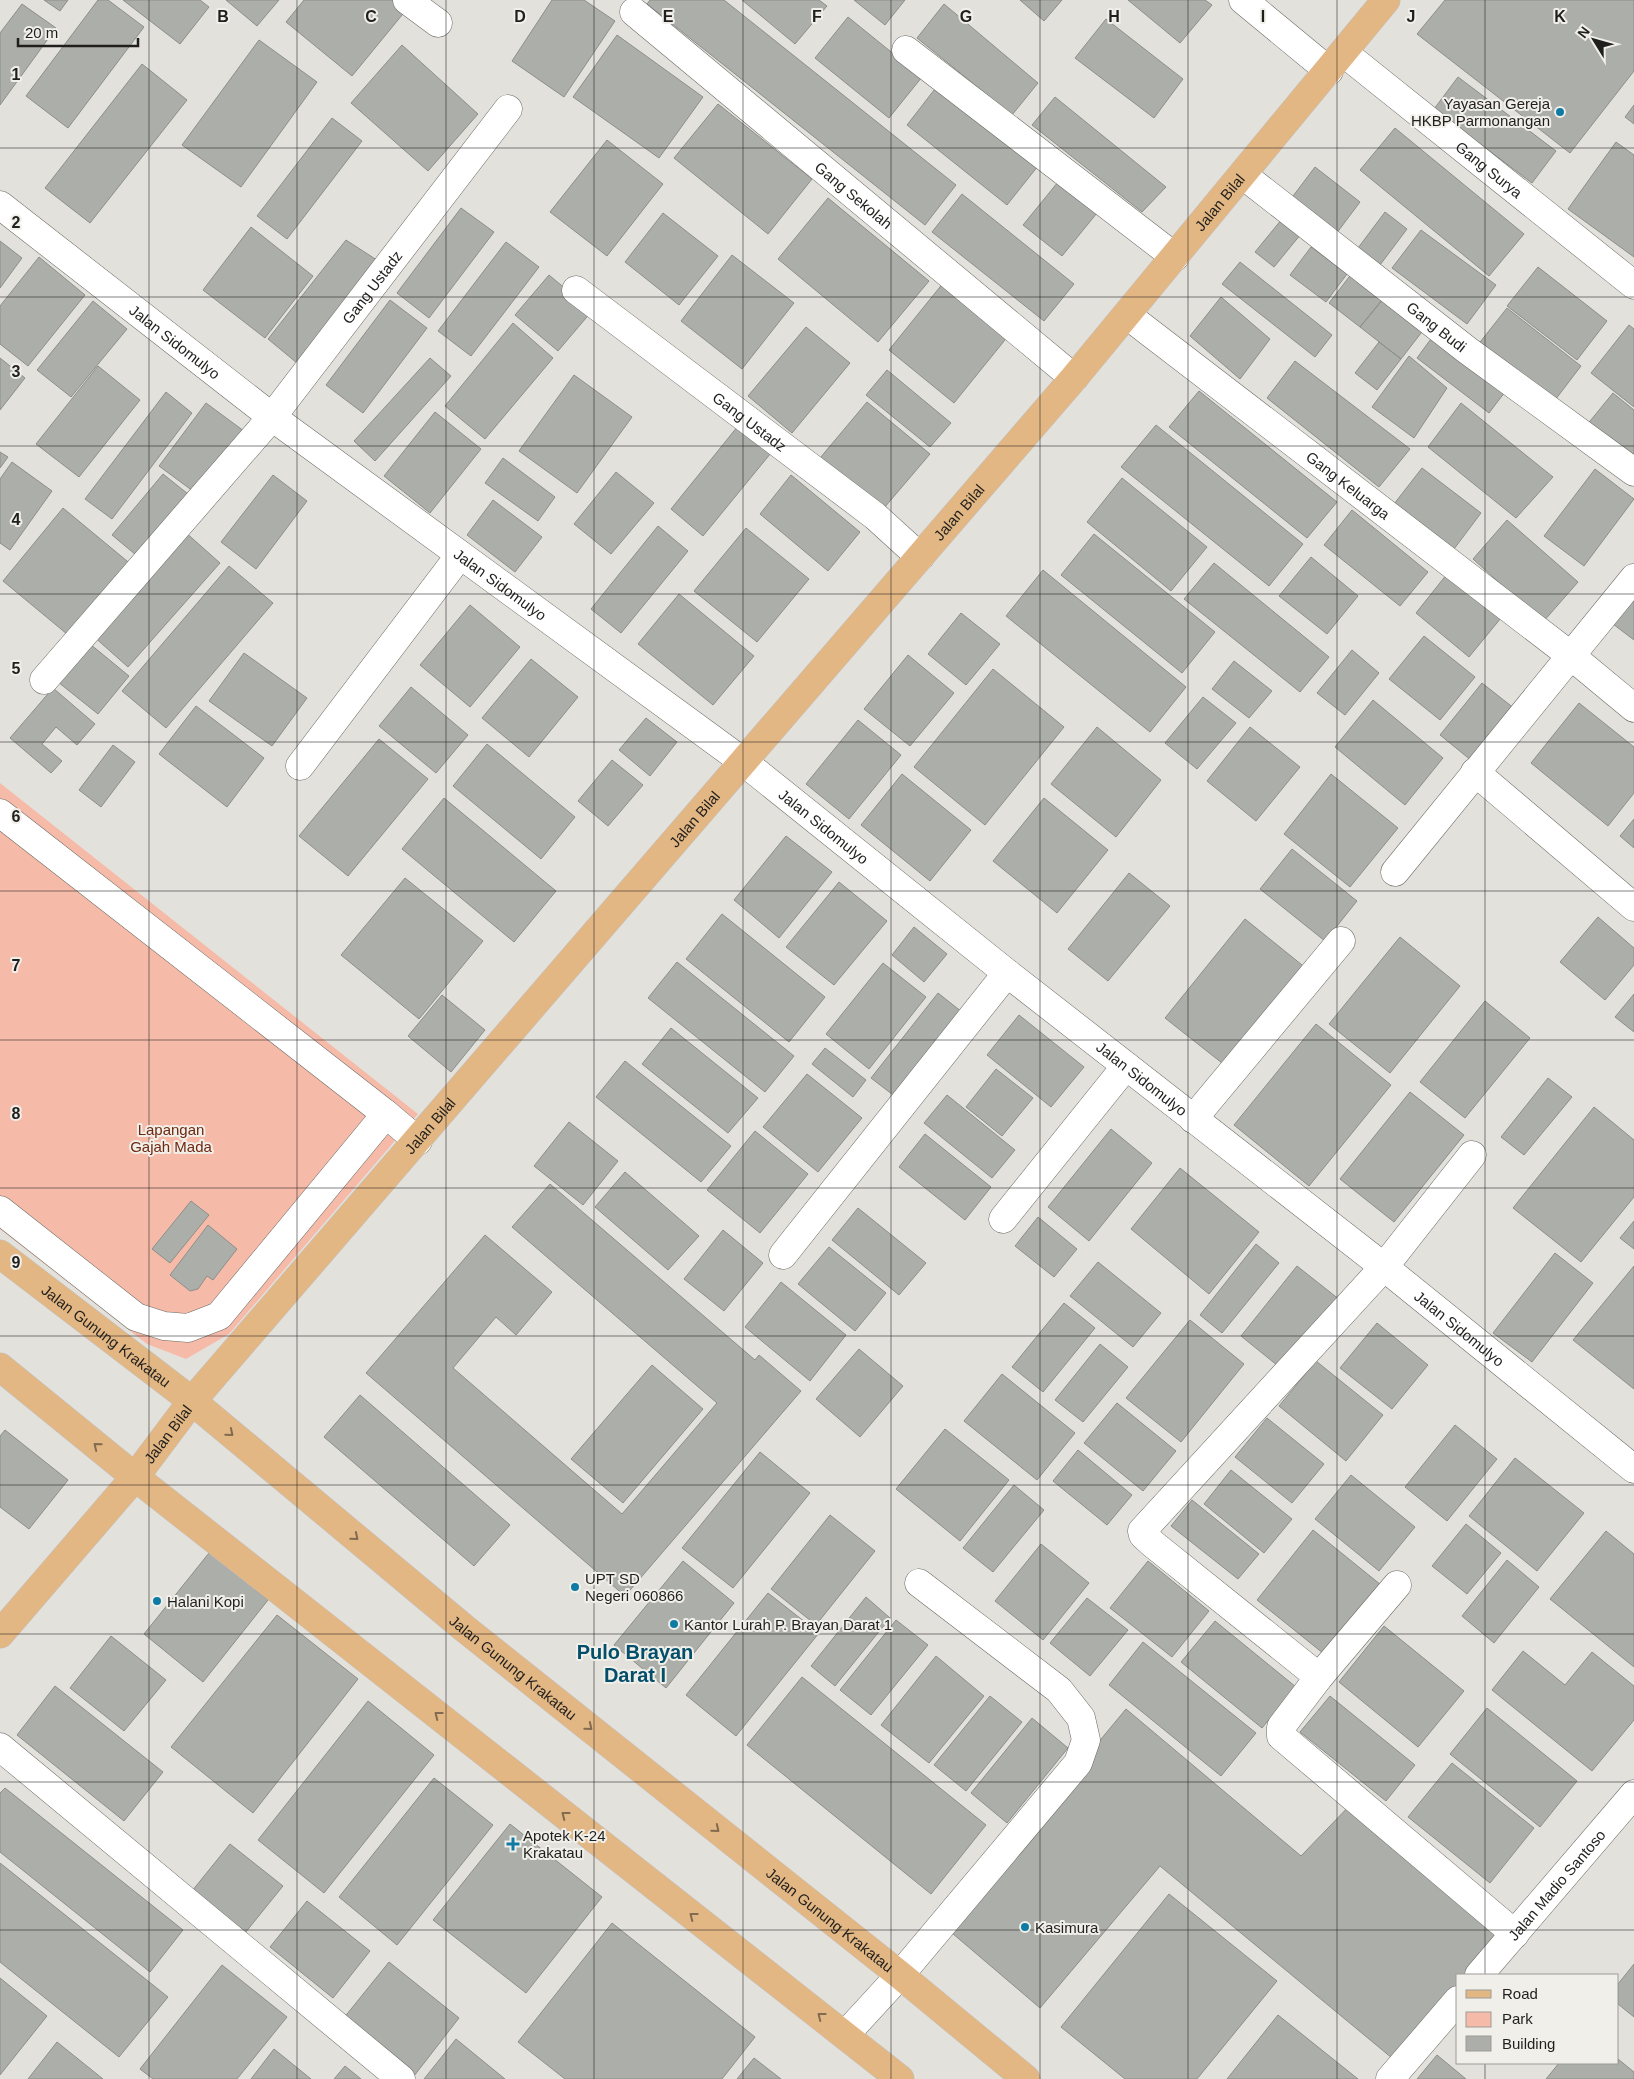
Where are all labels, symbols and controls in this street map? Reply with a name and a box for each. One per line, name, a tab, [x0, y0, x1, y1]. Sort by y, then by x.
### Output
text: B	[217, 8, 229, 25]
text: C	[365, 8, 377, 25]
text: D	[514, 8, 526, 25]
text: E	[663, 8, 674, 25]
text: F	[812, 8, 822, 25]
text: G	[960, 8, 972, 25]
text: H	[1108, 8, 1120, 25]
text: I	[1261, 8, 1265, 25]
text: J	[1407, 8, 1415, 25]
text: K	[1554, 8, 1566, 25]
scale bar	[18, 15, 138, 47]
north arrow	[1569, 15, 1619, 65]
text: N	[1574, 23, 1593, 41]
text: 20 m	[25, 24, 58, 41]
text: 1	[12, 66, 21, 83]
place label: Yayasan Gereja HKBP Parmonangan	[1411, 95, 1551, 129]
marker: Yayasan Gereja HKBP Parmonangan	[1554, 106, 1566, 118]
street label: Gang Surya	[1453, 138, 1526, 201]
street label: Gang Sekolah	[812, 158, 896, 232]
street label: Jalan Bilal	[1191, 170, 1248, 234]
text: 2	[12, 214, 21, 231]
street label: Gang Ustadz	[338, 247, 405, 327]
street label: Gang Budi	[1404, 298, 1470, 355]
street label: Jalan Sidomulyo	[126, 301, 224, 382]
text: 3	[12, 363, 21, 380]
street label: Gang Ustadz	[710, 388, 790, 455]
street label: Gang Keluarga	[1303, 447, 1394, 523]
street label: Jalan Bilal	[930, 480, 987, 543]
text: 4	[12, 511, 21, 528]
street label: Jalan Sidomulyo	[451, 545, 550, 624]
text: 5	[12, 660, 21, 677]
street label: Jalan Sidomulyo	[776, 785, 872, 867]
street label: Jalan Bilal	[665, 787, 723, 850]
text: 6	[12, 808, 21, 825]
text: 7	[12, 957, 21, 974]
street label: Jalan Sidomulyo	[1093, 1038, 1191, 1119]
street label: Jalan Bilal	[401, 1094, 458, 1157]
text: 8	[12, 1105, 21, 1122]
park label: Lapangan Gajah Mada	[130, 1121, 213, 1155]
text: 9	[12, 1254, 21, 1271]
street label: Jalan Gunung Krakatau	[39, 1281, 174, 1390]
street label: Jalan Sidomulyo	[1411, 1287, 1508, 1369]
street label: Jalan Bilal	[140, 1401, 195, 1466]
one-way arrow	[224, 1427, 233, 1435]
one-way arrow	[94, 1443, 103, 1451]
one-way arrow	[349, 1531, 358, 1540]
place label: UPT SD Negeri 060866	[585, 1570, 683, 1604]
marker: UPT SD Negeri 060866	[569, 1581, 581, 1593]
place label: Halani Kopi	[167, 1593, 244, 1610]
marker: Halani Kopi	[151, 1595, 163, 1607]
street label: Jalan Gunung Krakatau	[446, 1611, 580, 1723]
place label: Kantor Lurah P. Brayan Darat 1	[684, 1616, 892, 1633]
marker: Kantor Lurah P. Brayan Darat 1	[668, 1618, 680, 1630]
district label: Pulo Brayan Darat I	[577, 1641, 693, 1686]
one-way arrow	[434, 1712, 444, 1721]
one-way arrow	[583, 1722, 592, 1730]
one-way arrow	[562, 1812, 571, 1821]
one-way arrow	[711, 1823, 720, 1832]
street label: Jalan Madio Santoso	[1504, 1826, 1608, 1943]
place label: Apotek K-24 Krakatau	[523, 1827, 606, 1861]
marker: Apotek K-24 Krakatau	[507, 1838, 519, 1850]
street label: Jalan Gunung Krakatau	[763, 1864, 897, 1975]
one-way arrow	[689, 1913, 699, 1922]
place label: Kasimura	[1035, 1919, 1099, 1936]
marker: Kasimura	[1019, 1921, 1031, 1933]
legend	[1456, 1974, 1619, 2064]
text: Road	[1502, 1985, 1538, 2002]
text: Park	[1502, 2010, 1533, 2027]
one-way arrow	[818, 2014, 827, 2022]
text: Building	[1502, 2035, 1555, 2052]

